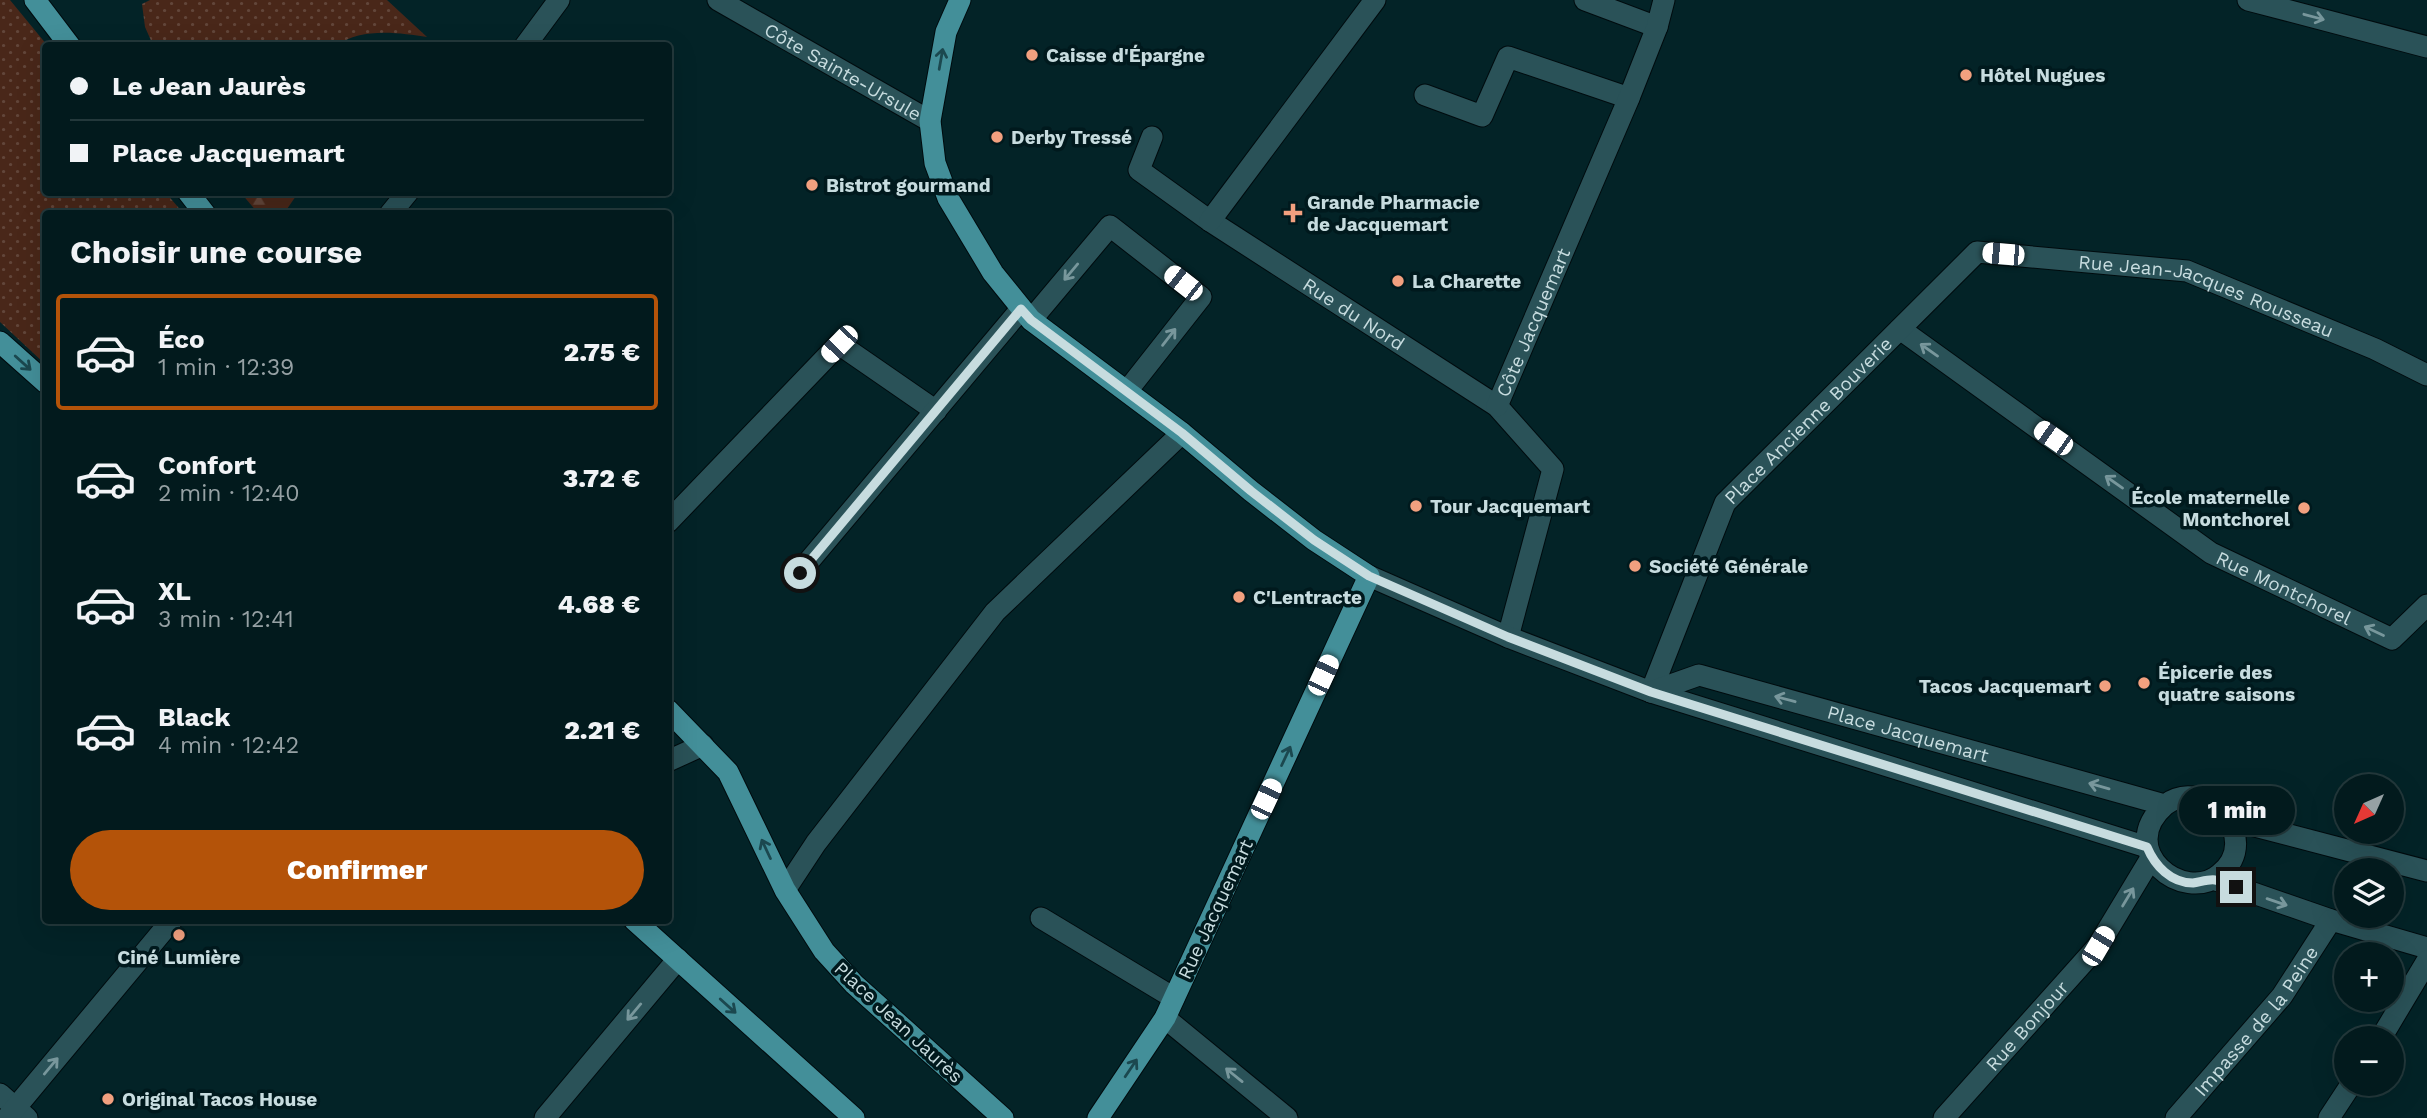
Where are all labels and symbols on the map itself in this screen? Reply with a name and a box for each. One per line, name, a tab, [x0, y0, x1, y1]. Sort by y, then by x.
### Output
one-way arrow	[2302, 11, 2325, 24]
street label: Côte Sainte-Ursule	[760, 18, 925, 126]
place label: Caisse d'Épargne	[1046, 44, 1205, 67]
marker: Caisse d'Épargne	[1024, 47, 1040, 63]
one-way arrow	[935, 48, 948, 71]
place label: Hôtel Nugues	[1980, 64, 2105, 87]
marker: Hôtel Nugues	[1958, 67, 1974, 83]
place label: Derby Tressé	[1011, 126, 1132, 149]
marker: Derby Tressé	[989, 129, 1005, 145]
place label: Bistrot gourmand	[826, 174, 991, 197]
marker: Bistrot gourmand	[804, 177, 820, 193]
place label: Grande Pharmacie de Jacquemart	[1307, 191, 1480, 236]
marker: Grande Pharmacie de Jacquemart	[1285, 205, 1301, 221]
car	[1982, 242, 2025, 266]
street label: Côte Jacquemart	[1491, 245, 1575, 400]
street label: Rue Jean-Jacques Rousseau	[2077, 250, 2337, 343]
car	[1160, 262, 1207, 304]
one-way arrow	[1063, 263, 1079, 281]
place label: La Charette	[1412, 270, 1521, 293]
street label: Rue du Nord	[1298, 273, 1409, 355]
marker: La Charette	[1390, 273, 1406, 289]
car	[817, 322, 862, 366]
one-way arrow	[1162, 329, 1177, 347]
street label: Place Ancienne Bouverie	[1719, 332, 1897, 509]
one-way arrow	[1920, 343, 1939, 357]
one-way arrow	[14, 355, 32, 371]
car	[2030, 417, 2077, 459]
one-way arrow	[2105, 475, 2124, 489]
place label: École maternelle Montchorel	[2131, 486, 2291, 531]
place label: Tour Jacquemart	[1430, 495, 1591, 518]
marker: Tour Jacquemart	[1408, 498, 1424, 514]
marker: École maternelle Montchorel	[2296, 500, 2312, 516]
street label: Rue Montchorel	[2212, 546, 2355, 630]
place label: Société Générale	[1649, 555, 1808, 578]
route start	[784, 557, 816, 589]
marker: Société Générale	[1627, 558, 1643, 574]
place label: C'Lentracte	[1253, 586, 1362, 609]
marker: C'Lentracte	[1231, 589, 1247, 605]
one-way arrow	[2364, 623, 2385, 637]
car	[1305, 652, 1342, 698]
place label: Épicerie des quatre saisons	[2158, 661, 2295, 706]
place label: Tacos Jacquemart	[1919, 675, 2092, 698]
marker: Épicerie des quatre saisons	[2136, 675, 2152, 691]
marker: Tacos Jacquemart	[2097, 678, 2113, 694]
one-way arrow	[1775, 692, 1797, 705]
street label: Place Jacquemart	[1825, 700, 1991, 767]
one-way arrow	[1280, 746, 1293, 767]
north arrow	[2334, 774, 2404, 844]
car	[1248, 776, 1285, 822]
one-way arrow	[2088, 779, 2110, 792]
callout: 1 min	[2178, 786, 2294, 834]
street label: Rue Jacquemart	[1173, 836, 1258, 983]
one-way arrow	[759, 839, 773, 860]
route end	[2220, 871, 2252, 903]
one-way arrow	[2121, 887, 2135, 907]
one-way arrow	[2266, 897, 2288, 909]
car	[2079, 923, 2118, 969]
marker: Ciné Lumière	[171, 927, 187, 943]
street label: Impasse de la Peine	[2189, 942, 2323, 1101]
place label: Ciné Lumière	[117, 946, 241, 969]
street label: Place Jean Jaurès	[830, 957, 968, 1088]
street label: Rue Bonjour	[1981, 976, 2074, 1076]
one-way arrow	[719, 997, 736, 1014]
one-way arrow	[626, 1002, 642, 1020]
one-way arrow	[43, 1057, 59, 1075]
one-way arrow	[1124, 1059, 1139, 1078]
one-way arrow	[1225, 1067, 1243, 1083]
place label: Original Tacos House	[122, 1088, 317, 1111]
marker: Original Tacos House	[100, 1091, 116, 1107]

